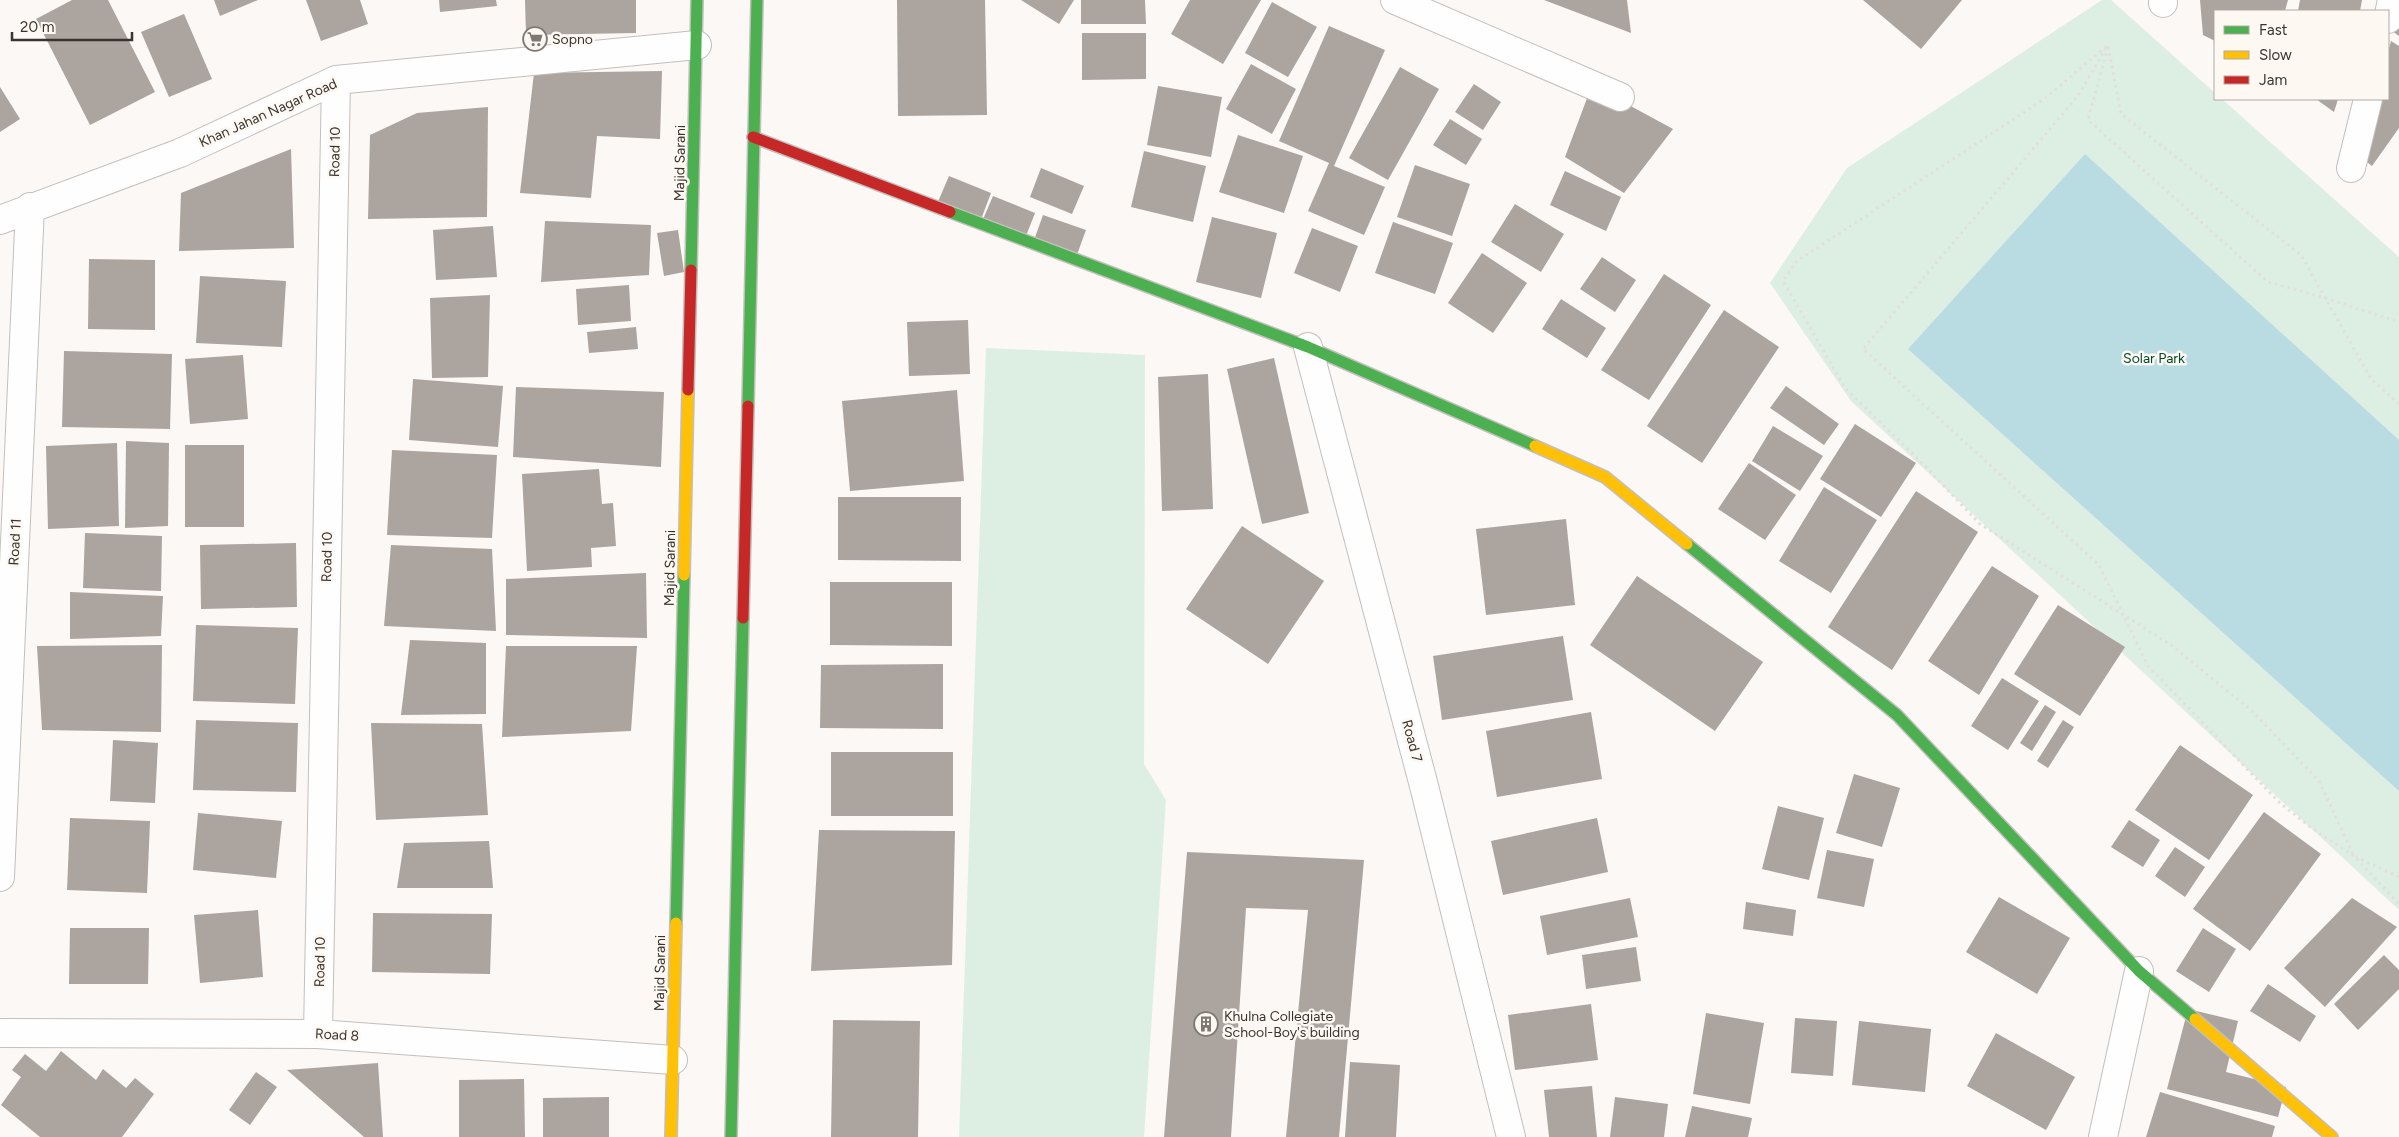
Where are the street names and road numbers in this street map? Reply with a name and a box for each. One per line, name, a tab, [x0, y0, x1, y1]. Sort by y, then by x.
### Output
street label: Khan Jahan Nagar Road	[196, 75, 340, 151]
street label: Majid Sarani	[671, 125, 689, 201]
street label: Road 10	[326, 127, 344, 177]
street label: Road 11	[5, 518, 25, 566]
street label: Majid Sarani	[661, 530, 679, 606]
street label: Road 10	[318, 532, 336, 582]
street label: Road 7	[1398, 718, 1426, 765]
street label: Majid Sarani	[651, 935, 669, 1011]
street label: Road 10	[311, 937, 329, 987]
street label: Road 8	[314, 1025, 360, 1045]

